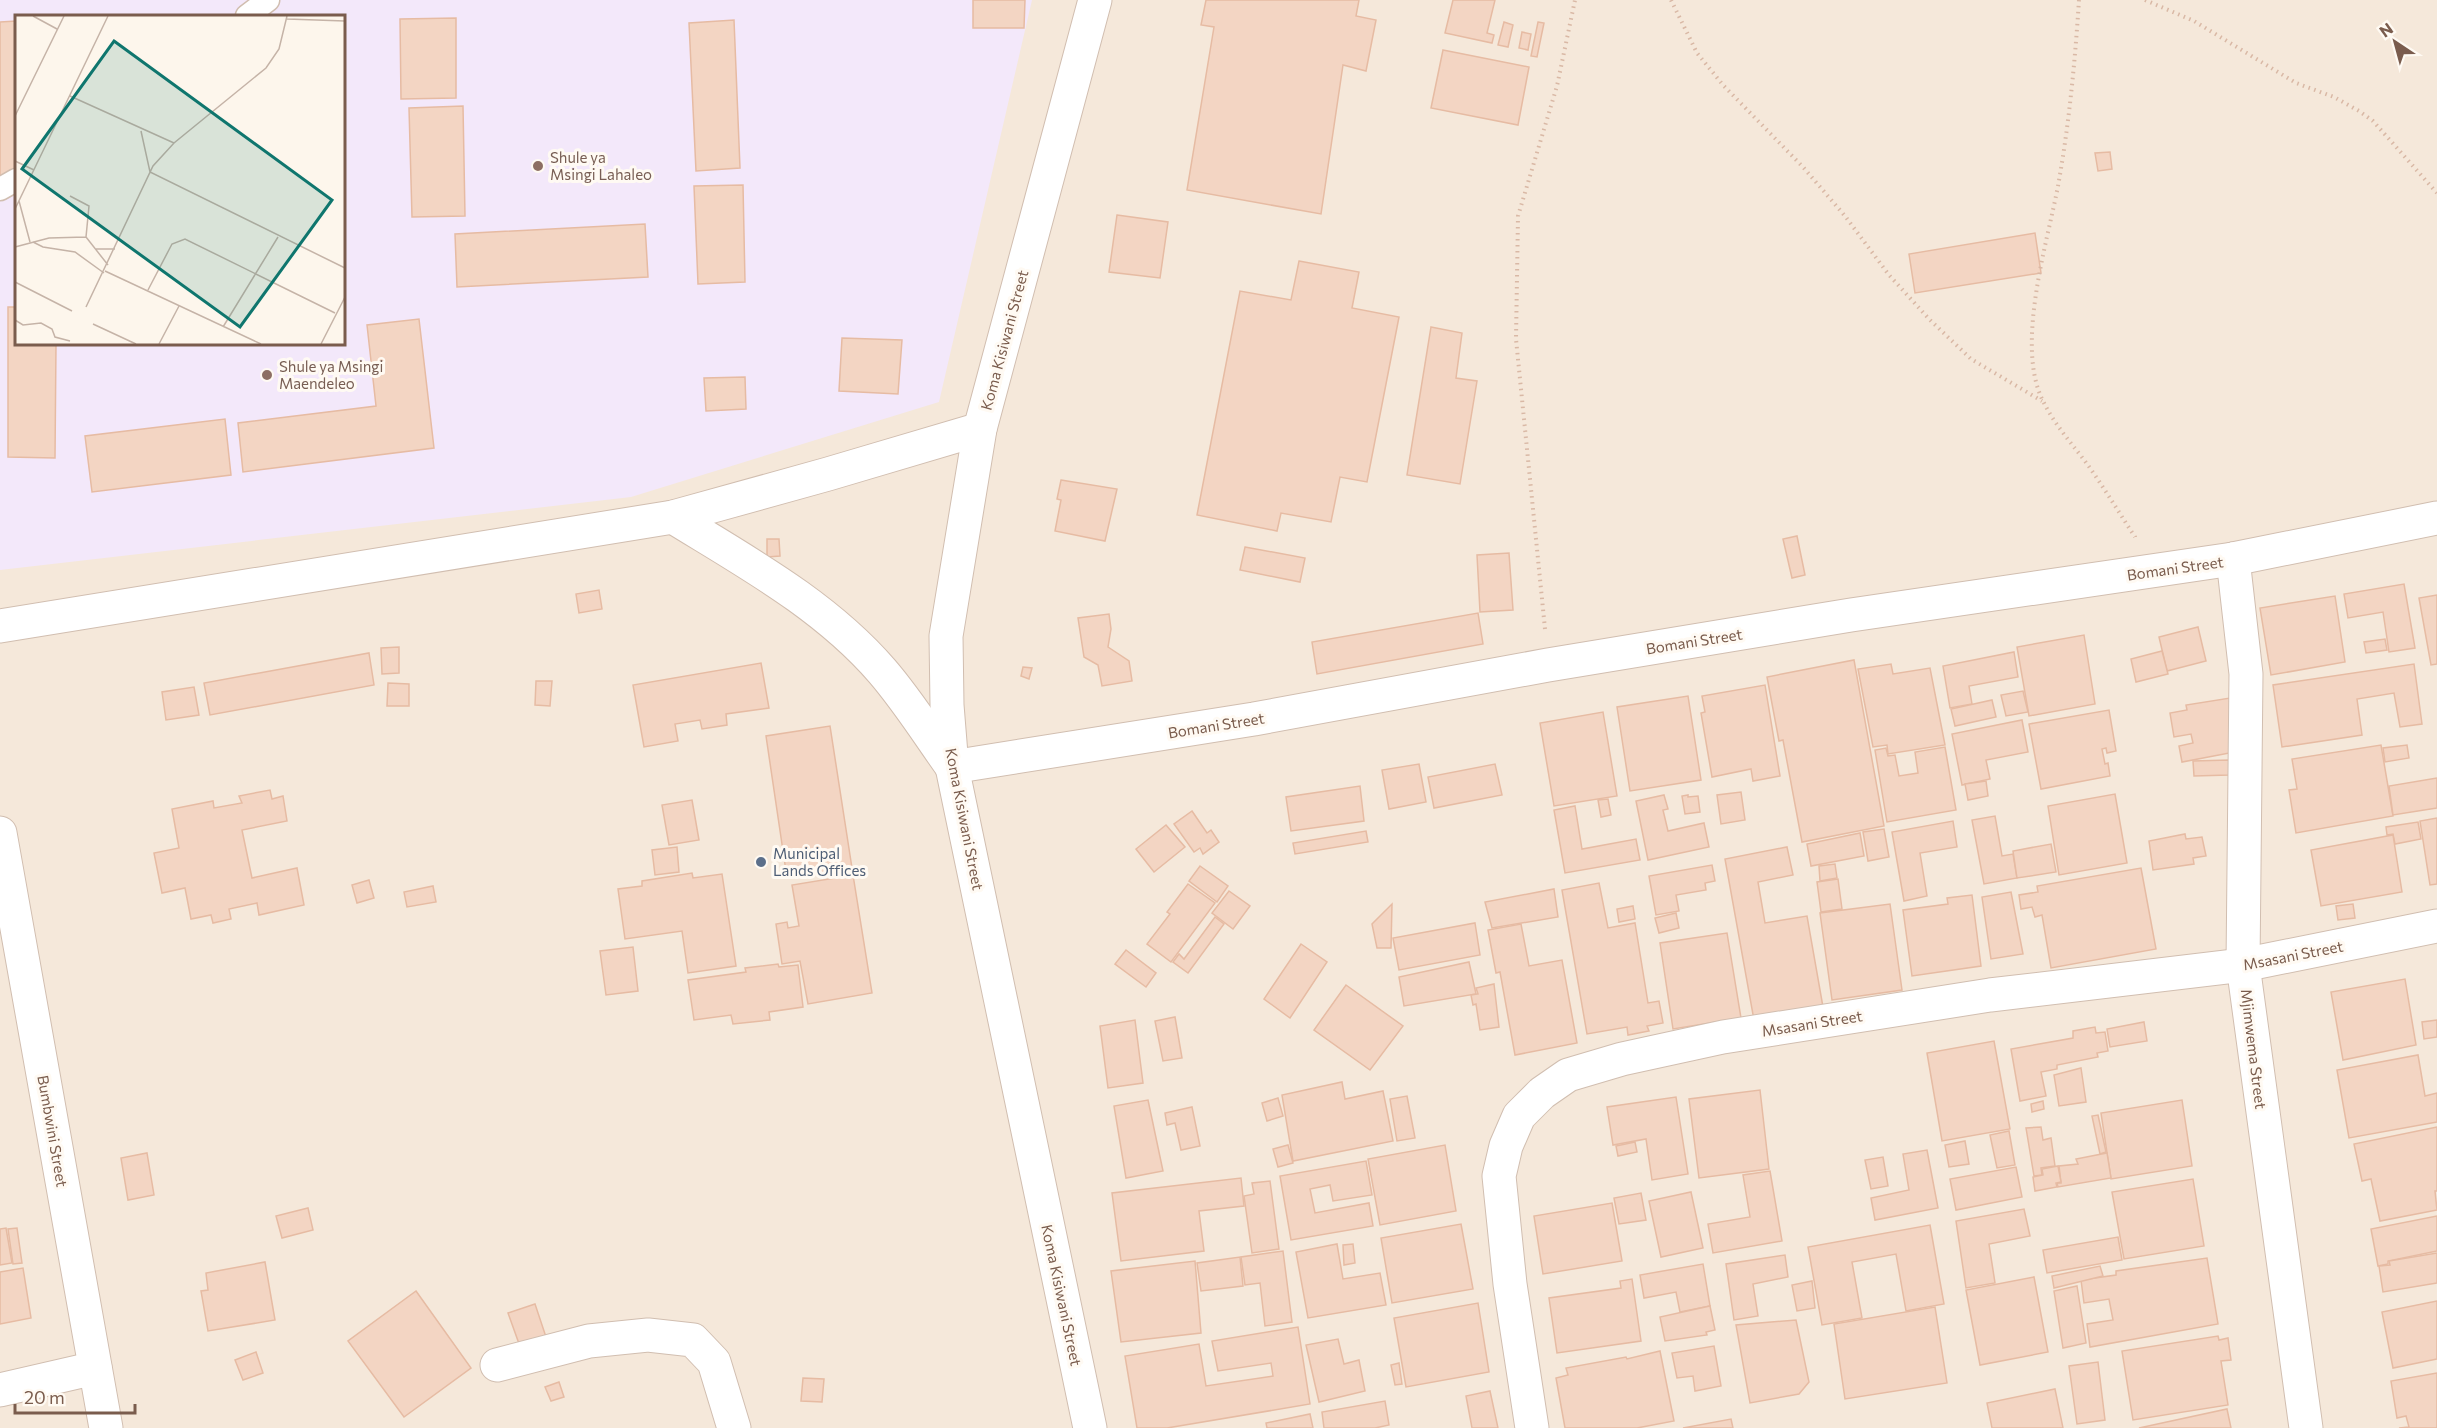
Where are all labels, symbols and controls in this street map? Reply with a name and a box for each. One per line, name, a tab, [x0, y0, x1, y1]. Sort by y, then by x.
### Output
north arrow	[2365, 12, 2425, 72]
inset map	[15, 15, 345, 345]
text: N	[2375, 18, 2396, 41]
place label: Shule ya Msingi Lahaleo	[550, 148, 652, 183]
marker: Shule ya Msingi Lahaleo	[531, 159, 545, 173]
street label: Koma Kisiwani Street	[977, 268, 1031, 412]
place label: Shule ya Msingi Maendeleo	[279, 357, 383, 392]
marker: Shule ya Msingi Maendeleo	[260, 368, 274, 382]
street label: Bomani Street	[2126, 552, 2224, 584]
street label: Bomani Street	[1645, 625, 1743, 657]
street label: Bomani Street	[1167, 709, 1265, 741]
street label: Koma Kisiwani Street	[942, 746, 988, 892]
place label: Municipal Lands Offices	[773, 844, 866, 879]
marker: Municipal Lands Offices	[754, 855, 768, 869]
street label: Msasani Street	[2242, 936, 2344, 974]
street label: Mjimwema Street	[2238, 988, 2270, 1110]
street label: Msasani Street	[1761, 1006, 1863, 1040]
street label: Bumbwini Street	[34, 1074, 72, 1188]
street label: Koma Kisiwani Street	[1038, 1223, 1086, 1367]
scale bar	[15, 1377, 135, 1415]
text: 20 m	[24, 1386, 65, 1408]

